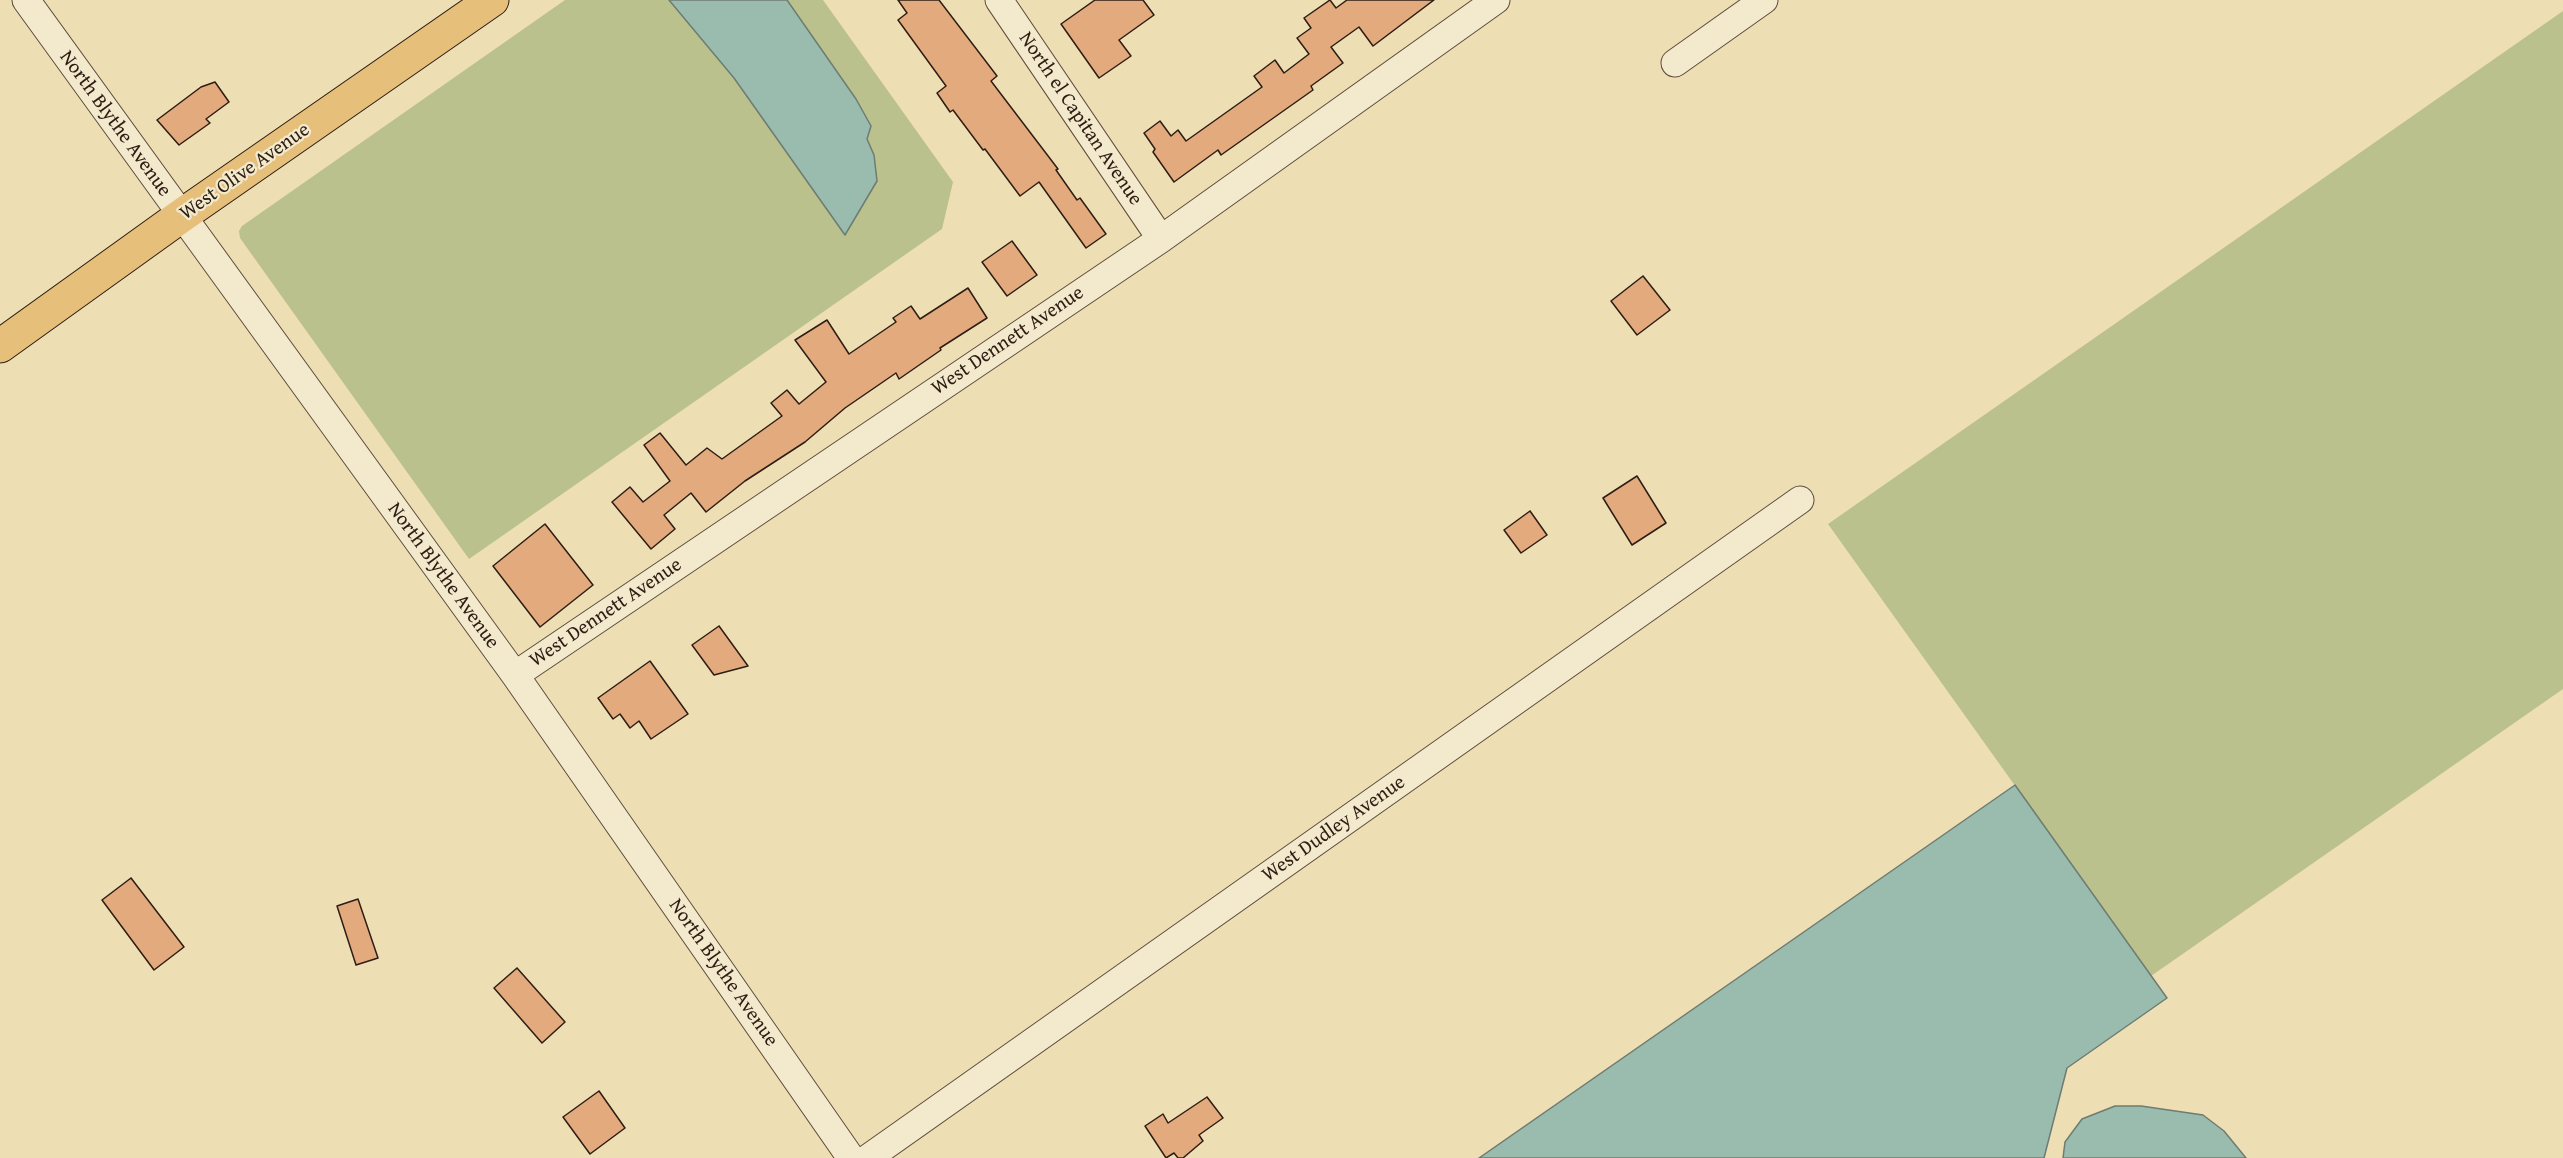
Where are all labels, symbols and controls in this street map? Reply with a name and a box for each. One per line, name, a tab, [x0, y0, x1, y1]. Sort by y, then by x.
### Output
street label: North el Capitan Avenue	[1013, 28, 1147, 210]
street label: North Blythe Avenue	[54, 46, 176, 202]
street label: West Olive Avenue	[175, 118, 315, 226]
street label: West Dennett Avenue	[927, 281, 1089, 401]
street label: North Blythe Avenue	[382, 498, 504, 654]
street label: West Dennett Avenue	[525, 553, 687, 673]
street label: West Dudley Avenue	[1258, 771, 1410, 887]
street label: North Blythe Avenue	[663, 895, 783, 1051]

